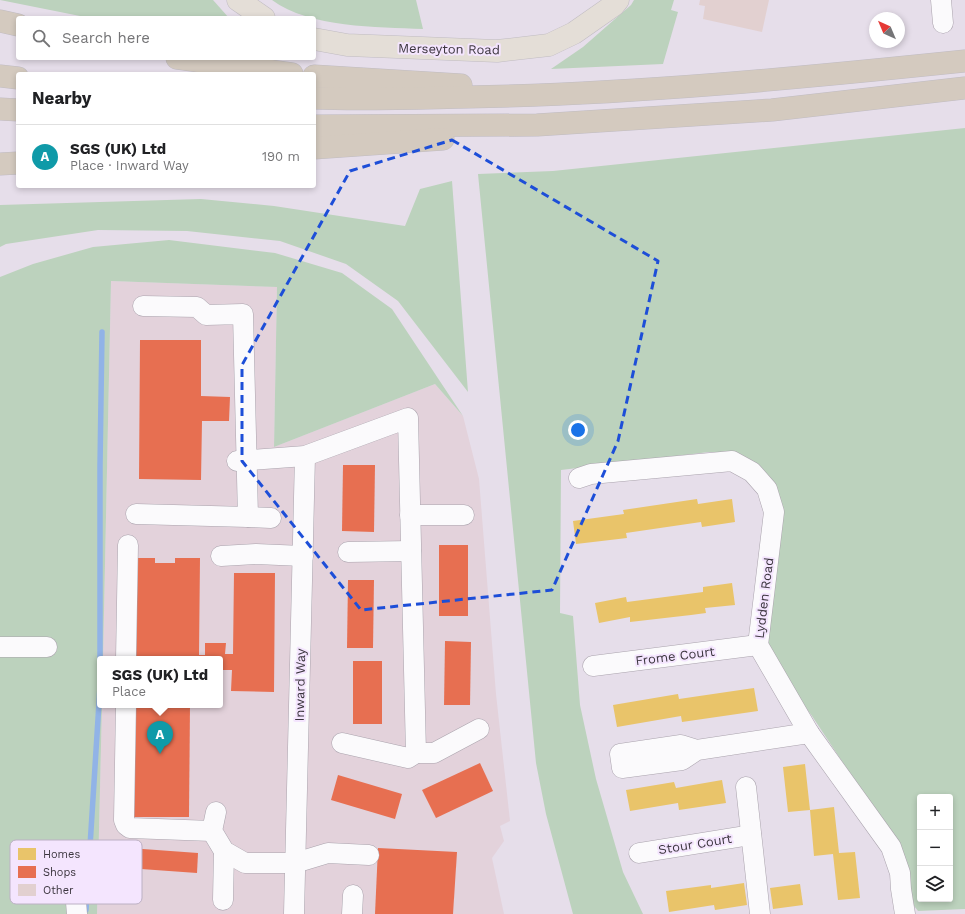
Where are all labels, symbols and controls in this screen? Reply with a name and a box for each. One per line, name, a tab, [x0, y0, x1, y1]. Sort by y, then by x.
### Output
north arrow	[869, 12, 905, 48]
search box	[16, 16, 316, 60]
icon: search	[30, 27, 52, 49]
text: Search here	[62, 29, 150, 47]
street label: Merseyton Road	[398, 41, 500, 57]
text: Nearby	[32, 88, 91, 108]
text: SGS (UK) Ltd	[70, 140, 166, 158]
text: A	[41, 149, 49, 164]
text: 190 m	[262, 149, 300, 164]
text: Place · Inward Way	[70, 158, 189, 173]
your location	[568, 420, 588, 440]
street label: Lydden Road	[752, 557, 776, 639]
street label: Frome Court	[635, 644, 716, 668]
street label: Inward Way	[292, 648, 308, 722]
popup	[97, 656, 223, 708]
text: SGS (UK) Ltd	[112, 666, 208, 684]
text: Place	[112, 684, 146, 699]
pin: A	[147, 721, 173, 754]
map controls	[917, 794, 953, 902]
button: +	[917, 794, 953, 830]
button: −	[917, 830, 953, 866]
street label: Stour Court	[657, 831, 733, 857]
legend	[10, 840, 142, 904]
text: Homes	[43, 848, 80, 861]
text: Shops	[43, 866, 76, 879]
button: layers	[917, 866, 953, 902]
text: Other	[43, 884, 74, 897]

